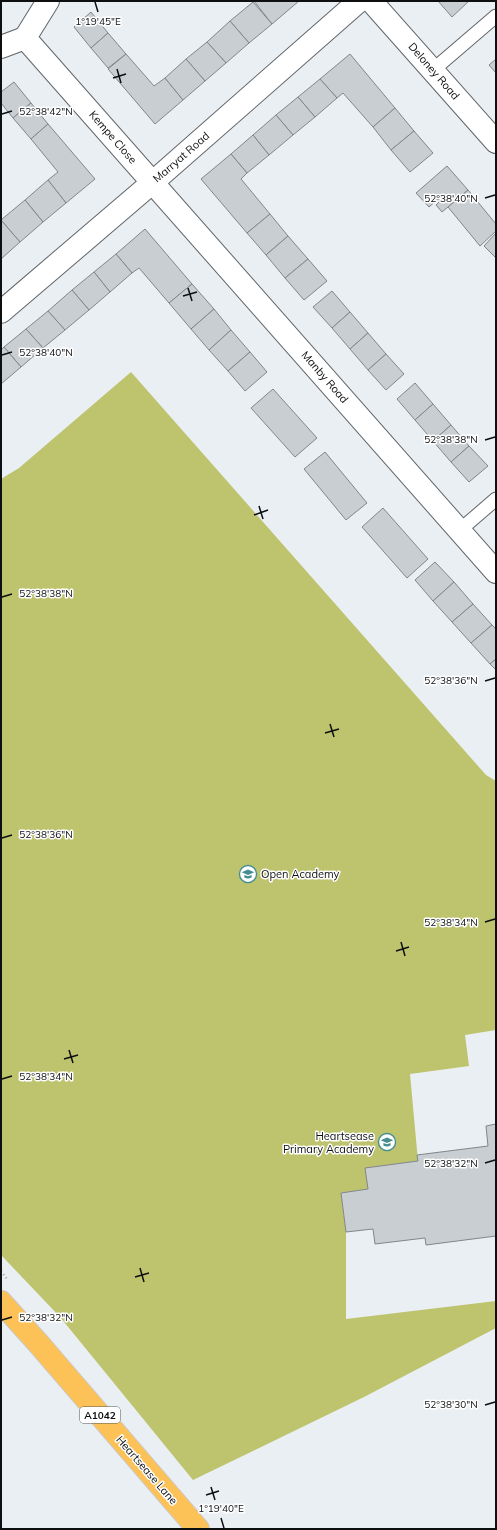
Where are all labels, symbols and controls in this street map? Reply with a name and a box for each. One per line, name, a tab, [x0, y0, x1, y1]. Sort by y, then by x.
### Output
text: 1°19'45"E	[75, 15, 121, 28]
street label: Deloney Road	[405, 40, 463, 102]
text: 52°38'42"N	[19, 105, 73, 118]
street label: Kempe Close	[86, 108, 140, 166]
street label: Marryat Road	[150, 129, 212, 185]
text: 52°38'40"N	[424, 192, 478, 205]
text: 52°38'40"N	[19, 346, 73, 359]
street label: Manby Road	[298, 348, 352, 406]
text: 52°38'38"N	[424, 433, 478, 446]
text: 52°38'38"N	[19, 587, 73, 600]
text: 52°38'36"N	[424, 674, 478, 687]
text: 52°38'36"N	[19, 828, 73, 841]
school or university icon: Open Academy	[238, 864, 258, 884]
place label: Open Academy	[261, 867, 340, 881]
text: 52°38'34"N	[424, 916, 478, 929]
text: 52°38'34"N	[19, 1070, 73, 1083]
place label: Heartsease Primary Academy	[283, 1129, 374, 1156]
school or university icon: Heartsease Primary Academy	[377, 1132, 397, 1152]
text: 52°38'32"N	[424, 1157, 478, 1170]
text: 52°38'32"N	[19, 1311, 73, 1324]
text: 52°38'30"N	[424, 1398, 478, 1411]
road number: A1042	[80, 1407, 120, 1423]
street label: Heartsease Lane	[113, 1433, 181, 1507]
text: 1°19'40"E	[198, 1502, 244, 1515]

